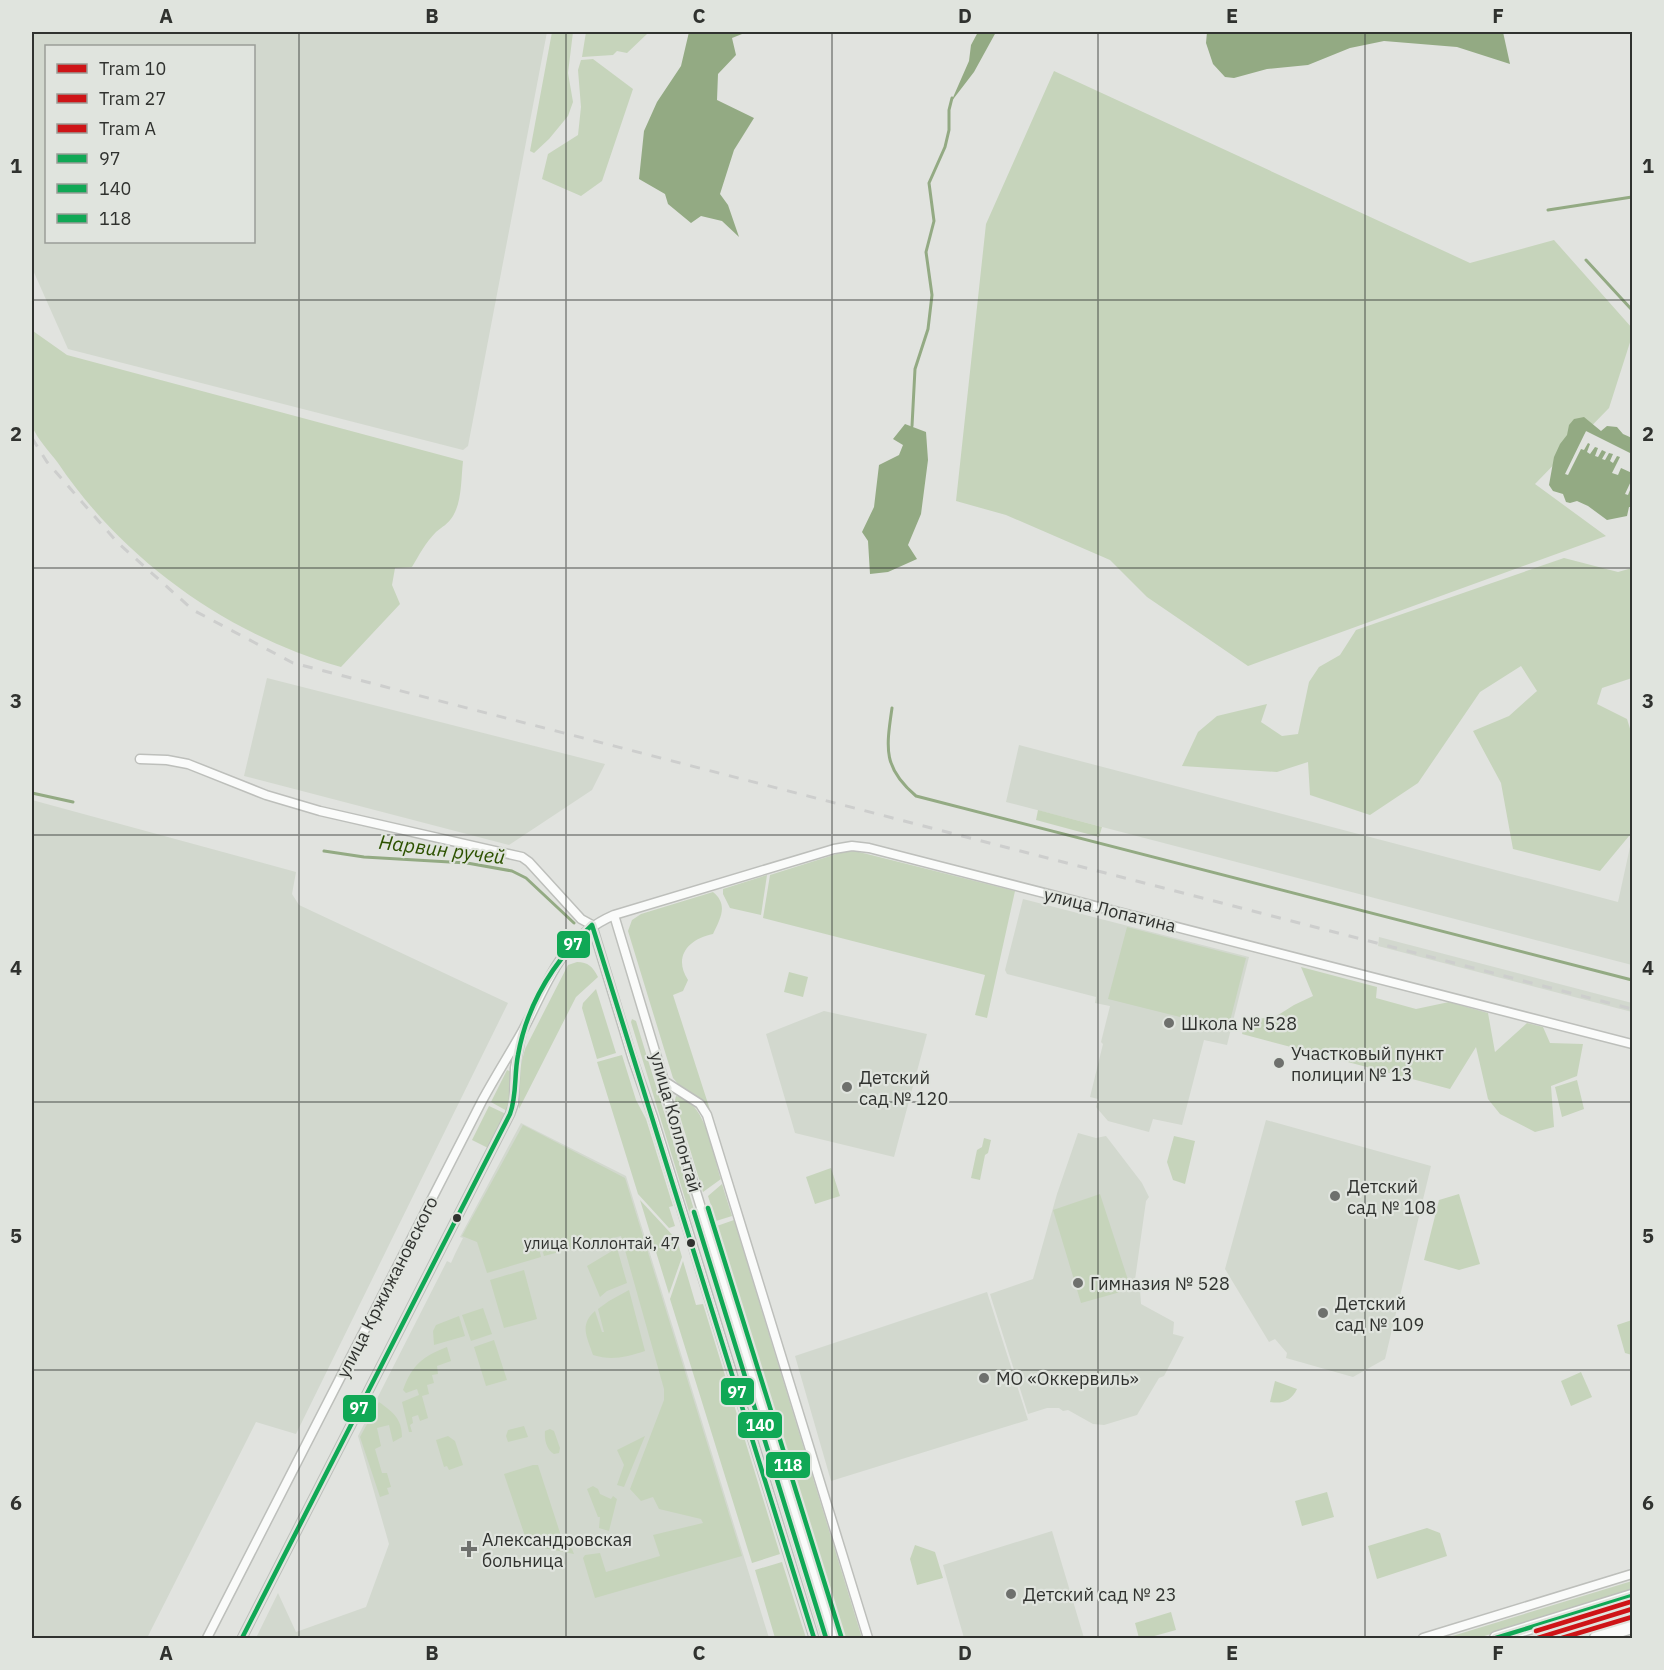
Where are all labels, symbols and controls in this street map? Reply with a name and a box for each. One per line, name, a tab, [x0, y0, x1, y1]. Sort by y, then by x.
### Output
text: A	[159, 2, 173, 29]
text: B	[425, 2, 439, 29]
text: C	[692, 2, 706, 29]
text: D	[958, 2, 972, 29]
text: E	[1226, 2, 1238, 29]
text: F	[1492, 2, 1504, 29]
legend	[45, 45, 255, 243]
text: Tram 10	[99, 57, 166, 80]
text: Tram 27	[99, 87, 166, 110]
text: Tram А	[99, 117, 157, 140]
text: 97	[99, 147, 121, 170]
text: 1	[10, 152, 22, 179]
text: 1	[1642, 152, 1654, 179]
text: 140	[99, 177, 131, 200]
text: 118	[99, 207, 131, 230]
text: 2	[10, 420, 22, 447]
text: 2	[1642, 420, 1654, 447]
text: 3	[10, 687, 22, 714]
text: 3	[1642, 687, 1654, 714]
water label: Нарвин ручей	[377, 828, 507, 870]
street label: улица Лопатина	[1042, 882, 1179, 938]
line badge: 97	[556, 930, 591, 959]
text: 97	[563, 934, 583, 954]
text: 4	[10, 954, 22, 981]
text: 4	[1642, 954, 1654, 981]
place label: Школа № 528	[1181, 1012, 1297, 1035]
marker: Школа № 528	[1162, 1016, 1176, 1030]
place label: Участковый пункт полиции № 13	[1291, 1042, 1444, 1086]
street label: улица Коллонтай	[645, 1049, 707, 1195]
marker: Участковый пункт полиции № 13	[1272, 1056, 1286, 1070]
place label: Детский сад № 120	[859, 1066, 948, 1110]
marker: Детский сад № 120	[840, 1080, 854, 1094]
place label: Детский сад № 108	[1347, 1175, 1436, 1219]
marker: Детский сад № 108	[1328, 1189, 1342, 1203]
street label: улица Кржижановского	[331, 1192, 443, 1382]
unlabelled marker	[451, 1212, 463, 1224]
text: 5	[10, 1222, 22, 1249]
text: 5	[1642, 1222, 1654, 1249]
place label: улица Коллонтай, 47	[524, 1233, 680, 1253]
marker: улица Коллонтай, 47	[685, 1237, 697, 1249]
place label: Гимназия № 528	[1090, 1272, 1230, 1295]
marker: Гимназия № 528	[1071, 1276, 1085, 1290]
place label: Детский сад № 109	[1335, 1292, 1424, 1336]
marker: Детский сад № 109	[1316, 1306, 1330, 1320]
place label: МО «Оккервиль»	[996, 1367, 1139, 1390]
marker: МО «Оккервиль»	[977, 1371, 991, 1385]
line badge: 97	[720, 1377, 755, 1406]
text: 97	[727, 1382, 747, 1402]
line badge: 97	[342, 1394, 377, 1423]
text: 97	[349, 1398, 369, 1418]
line badge: 140	[737, 1411, 783, 1439]
text: 140	[746, 1415, 775, 1435]
line badge: 118	[765, 1451, 811, 1479]
text: 118	[774, 1455, 802, 1475]
text: 6	[10, 1489, 22, 1516]
text: 6	[1642, 1489, 1654, 1516]
place label: Александровская больница	[482, 1528, 632, 1572]
marker: Александровская больница	[460, 1540, 478, 1558]
place label: Детский сад № 23	[1023, 1583, 1177, 1606]
marker: Детский сад № 23	[1004, 1587, 1018, 1601]
text: A	[159, 1639, 173, 1666]
text: B	[425, 1639, 439, 1666]
text: C	[692, 1639, 706, 1666]
text: D	[958, 1639, 972, 1666]
text: E	[1226, 1639, 1238, 1666]
text: F	[1492, 1639, 1504, 1666]

